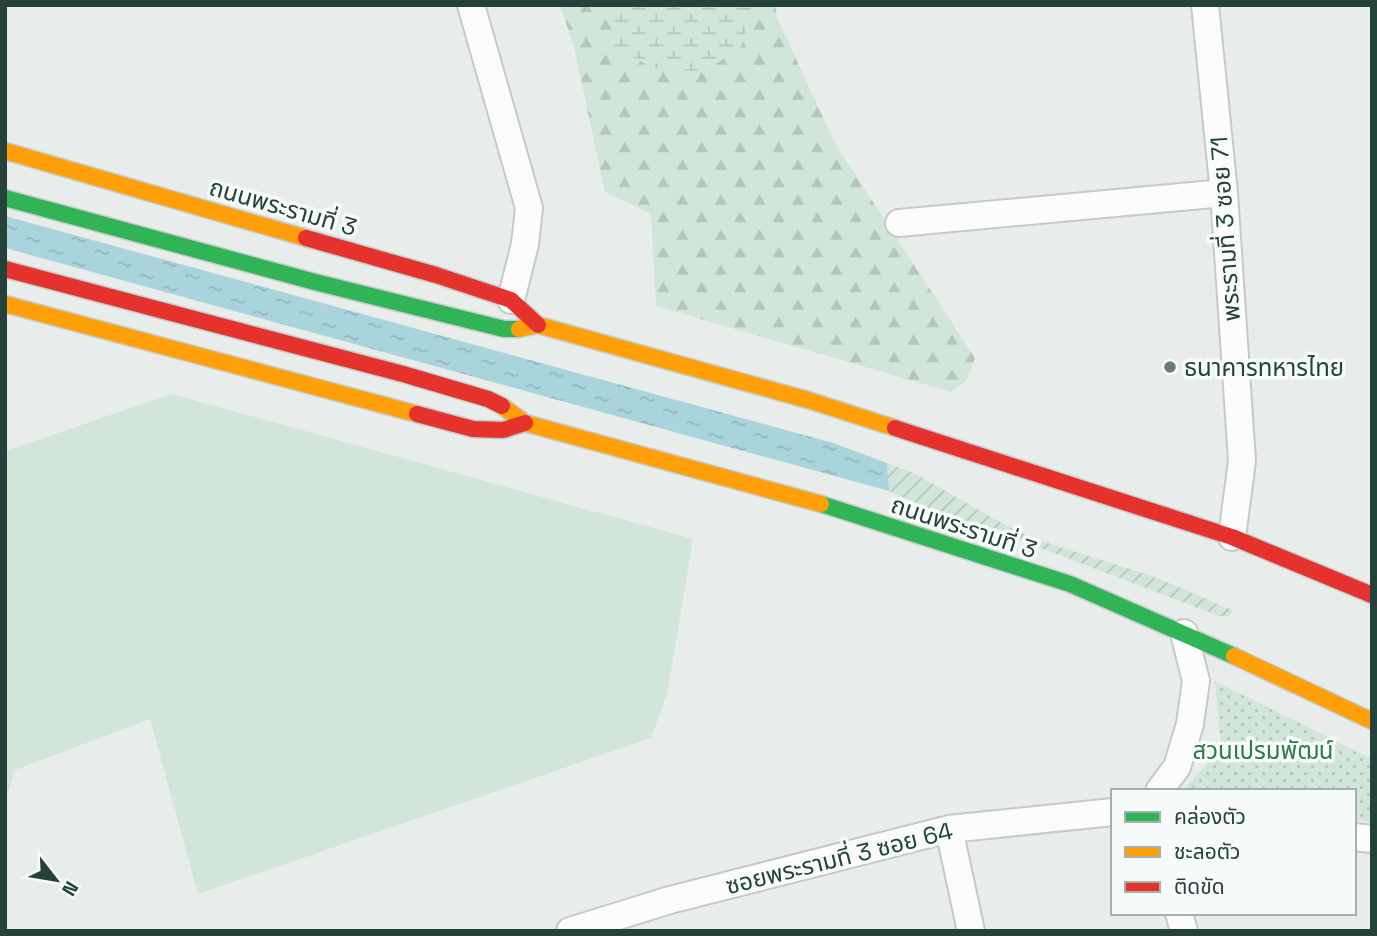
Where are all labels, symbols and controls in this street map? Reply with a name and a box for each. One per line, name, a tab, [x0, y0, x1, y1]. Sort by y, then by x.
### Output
street label: พระรามที่ 3 ซอย 71	[1202, 136, 1247, 322]
street label: ถนนพระรามที่ 3	[206, 170, 361, 243]
place label: ธนาคารทหารไทย	[1184, 352, 1344, 383]
marker: ธนาคารทหารไทย	[1162, 359, 1178, 375]
street label: ถนนพระรามที่ 3	[887, 488, 1041, 565]
park label: สวนเปรมพัฒน์	[1192, 735, 1334, 766]
legend	[1111, 789, 1356, 915]
text: คล่องตัว	[1174, 803, 1246, 830]
street label: ซอยพระรามที่ 3 ซอย 64	[722, 814, 956, 901]
text: ชะลอตัว	[1174, 838, 1240, 865]
north arrow	[21, 845, 91, 915]
text: ติดขัด	[1174, 873, 1225, 900]
text: N	[56, 877, 84, 900]

